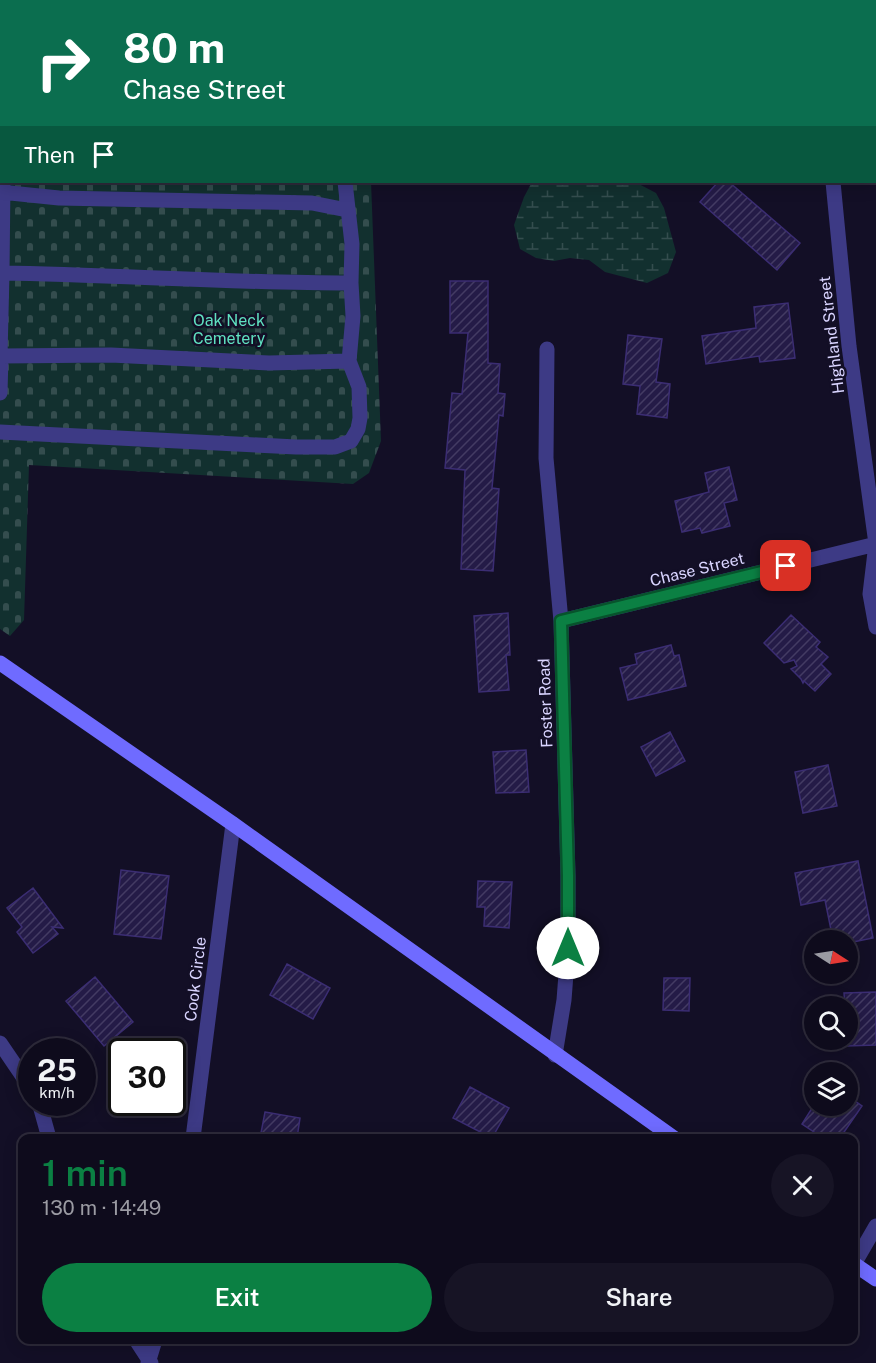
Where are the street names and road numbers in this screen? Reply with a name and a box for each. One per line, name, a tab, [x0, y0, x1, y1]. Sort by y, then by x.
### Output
street label: Highland Street	[815, 275, 848, 395]
street label: Chase Street	[648, 549, 746, 590]
street label: Foster Road	[534, 658, 557, 748]
street label: Cook Circle	[181, 936, 210, 1023]

